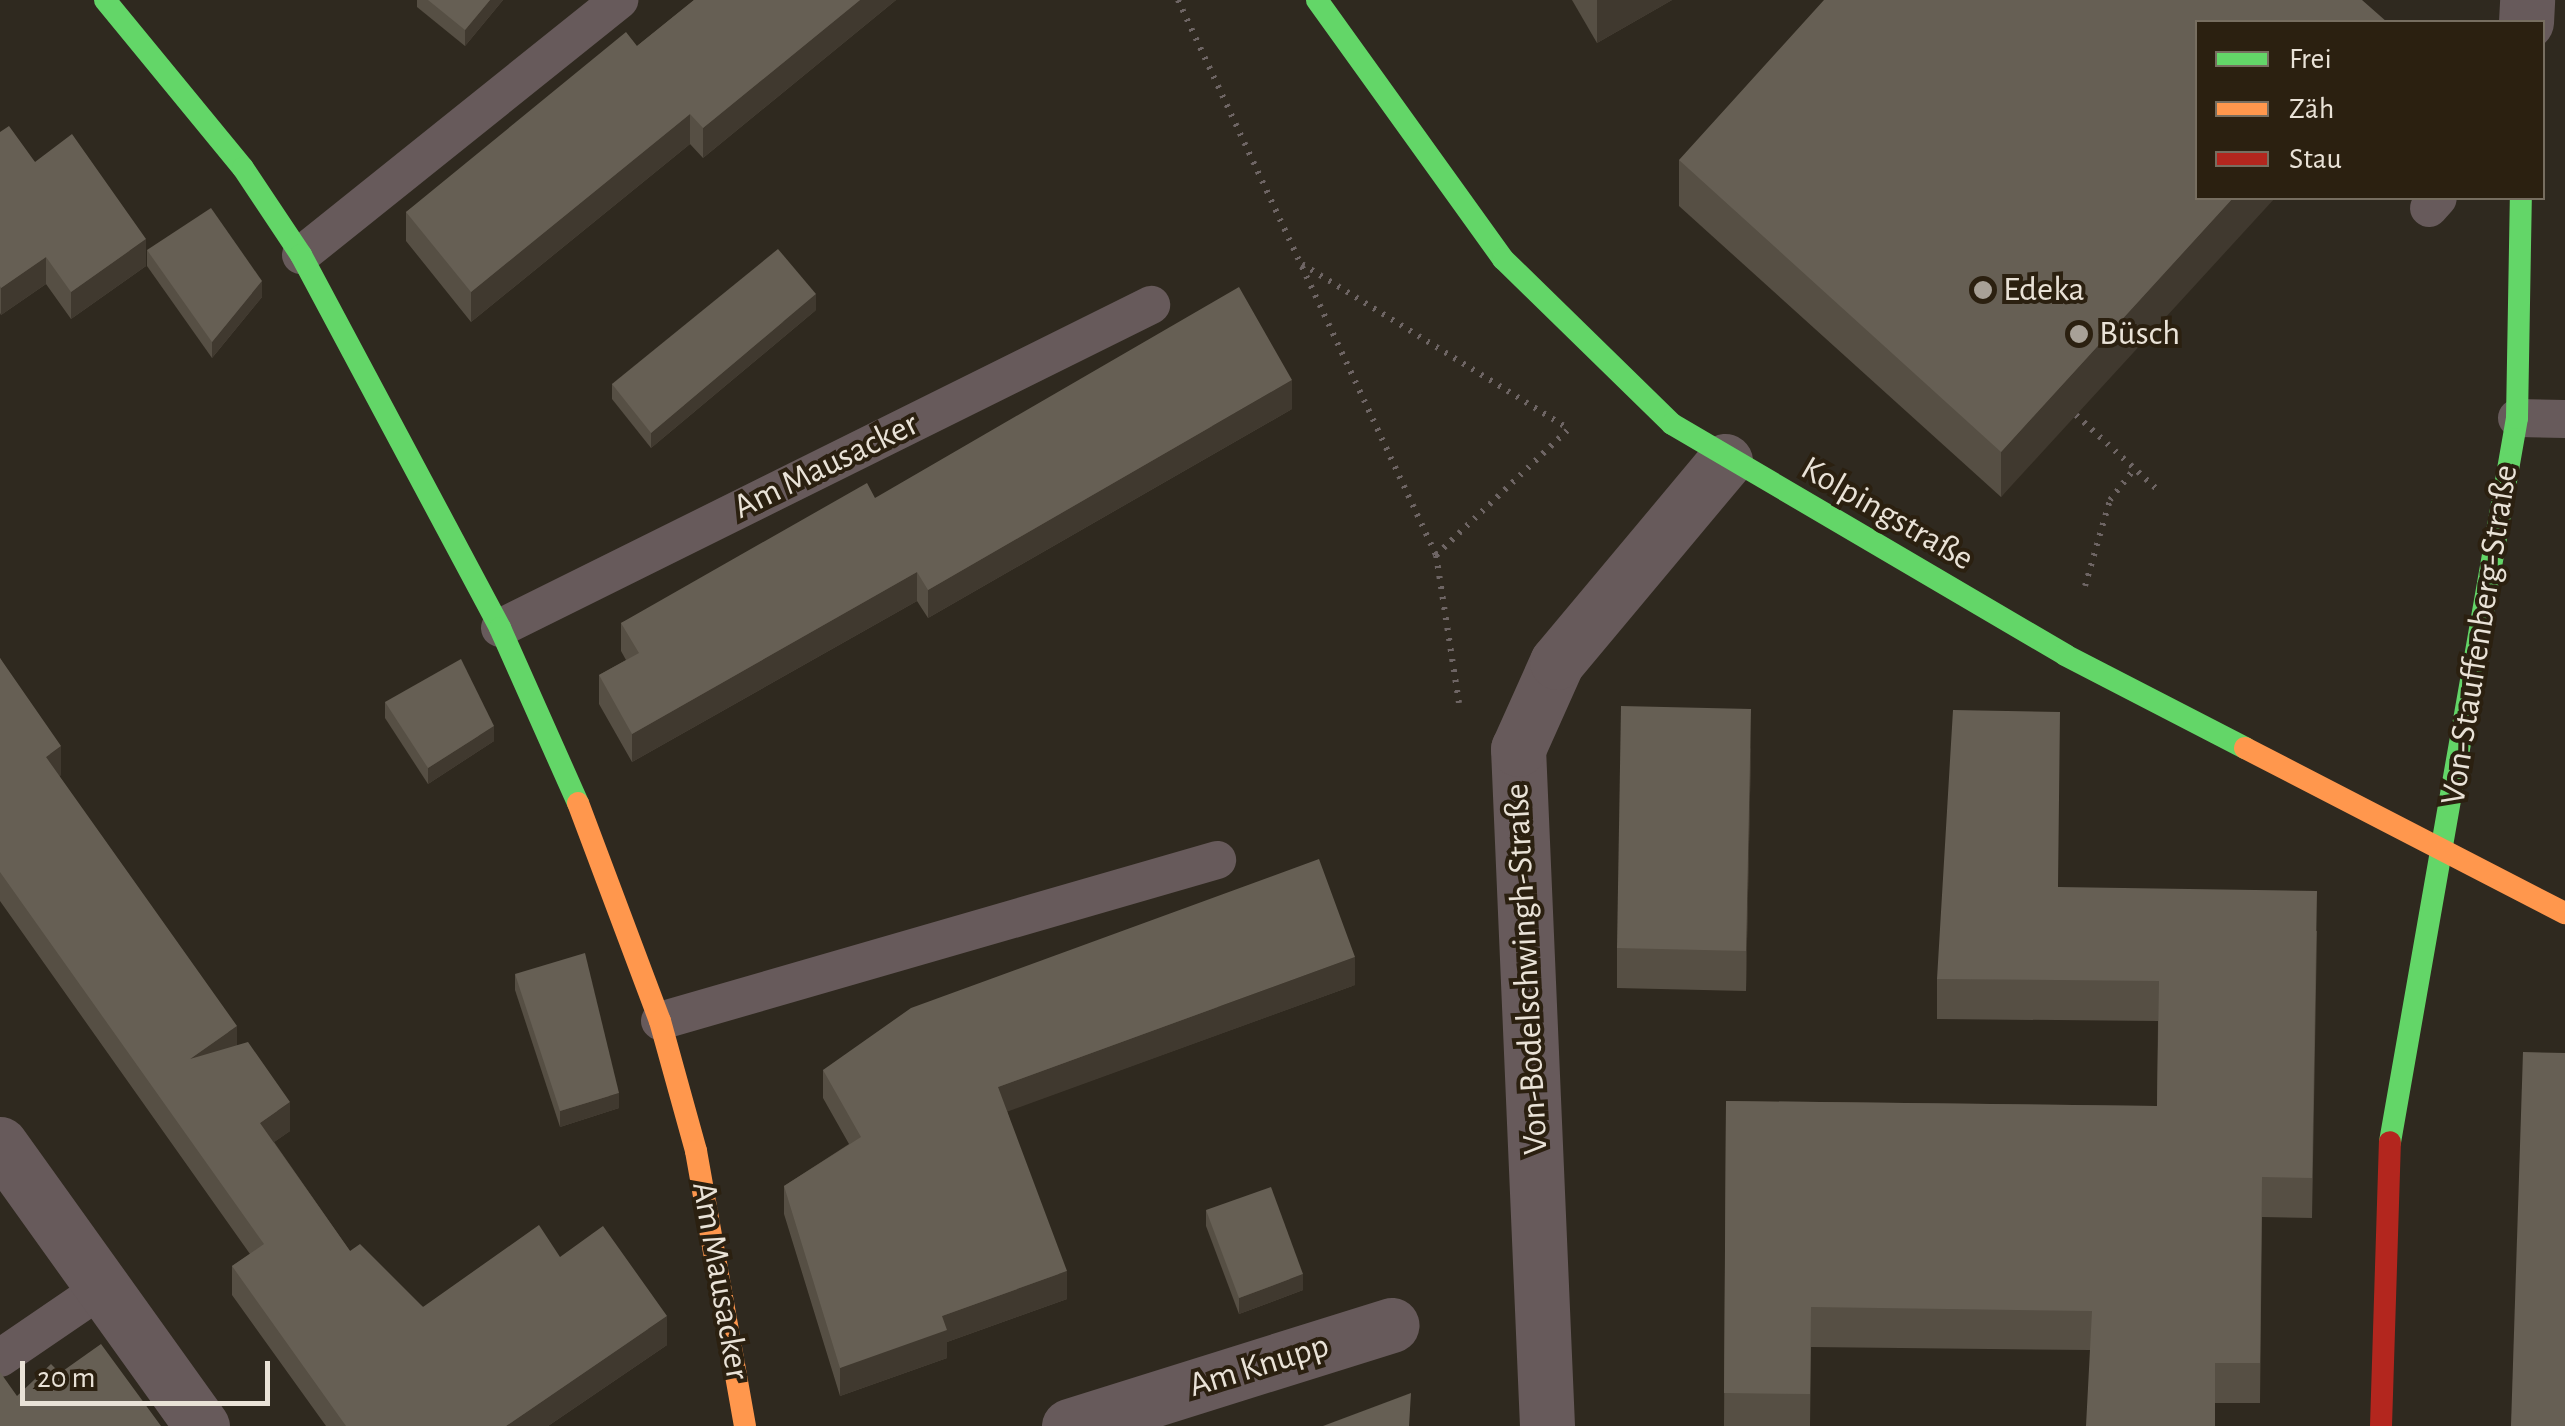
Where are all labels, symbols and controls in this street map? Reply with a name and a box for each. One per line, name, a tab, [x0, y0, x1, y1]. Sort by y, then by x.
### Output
legend	[2195, 20, 2545, 200]
text: Frei	[2289, 44, 2332, 74]
text: Zäh	[2289, 94, 2334, 124]
text: Stau	[2289, 144, 2342, 174]
place label: Edeka	[2003, 269, 2085, 311]
marker: Edeka	[1972, 279, 1994, 301]
place label: Büsch	[2099, 313, 2180, 355]
marker: Büsch	[2068, 323, 2090, 345]
street label: Am Mausacker	[727, 403, 925, 529]
street label: Kolpingstraße	[1793, 448, 1981, 580]
street label: Von-Stauffenberg-Straße	[2432, 462, 2528, 808]
street label: Von-Bodelschwingh-Straße	[1496, 782, 1558, 1156]
street label: Am Mausacker	[682, 1179, 758, 1383]
street label: Am Knupp	[1184, 1325, 1334, 1407]
scale bar	[25, 1341, 275, 1403]
text: 20 m	[37, 1363, 95, 1393]

